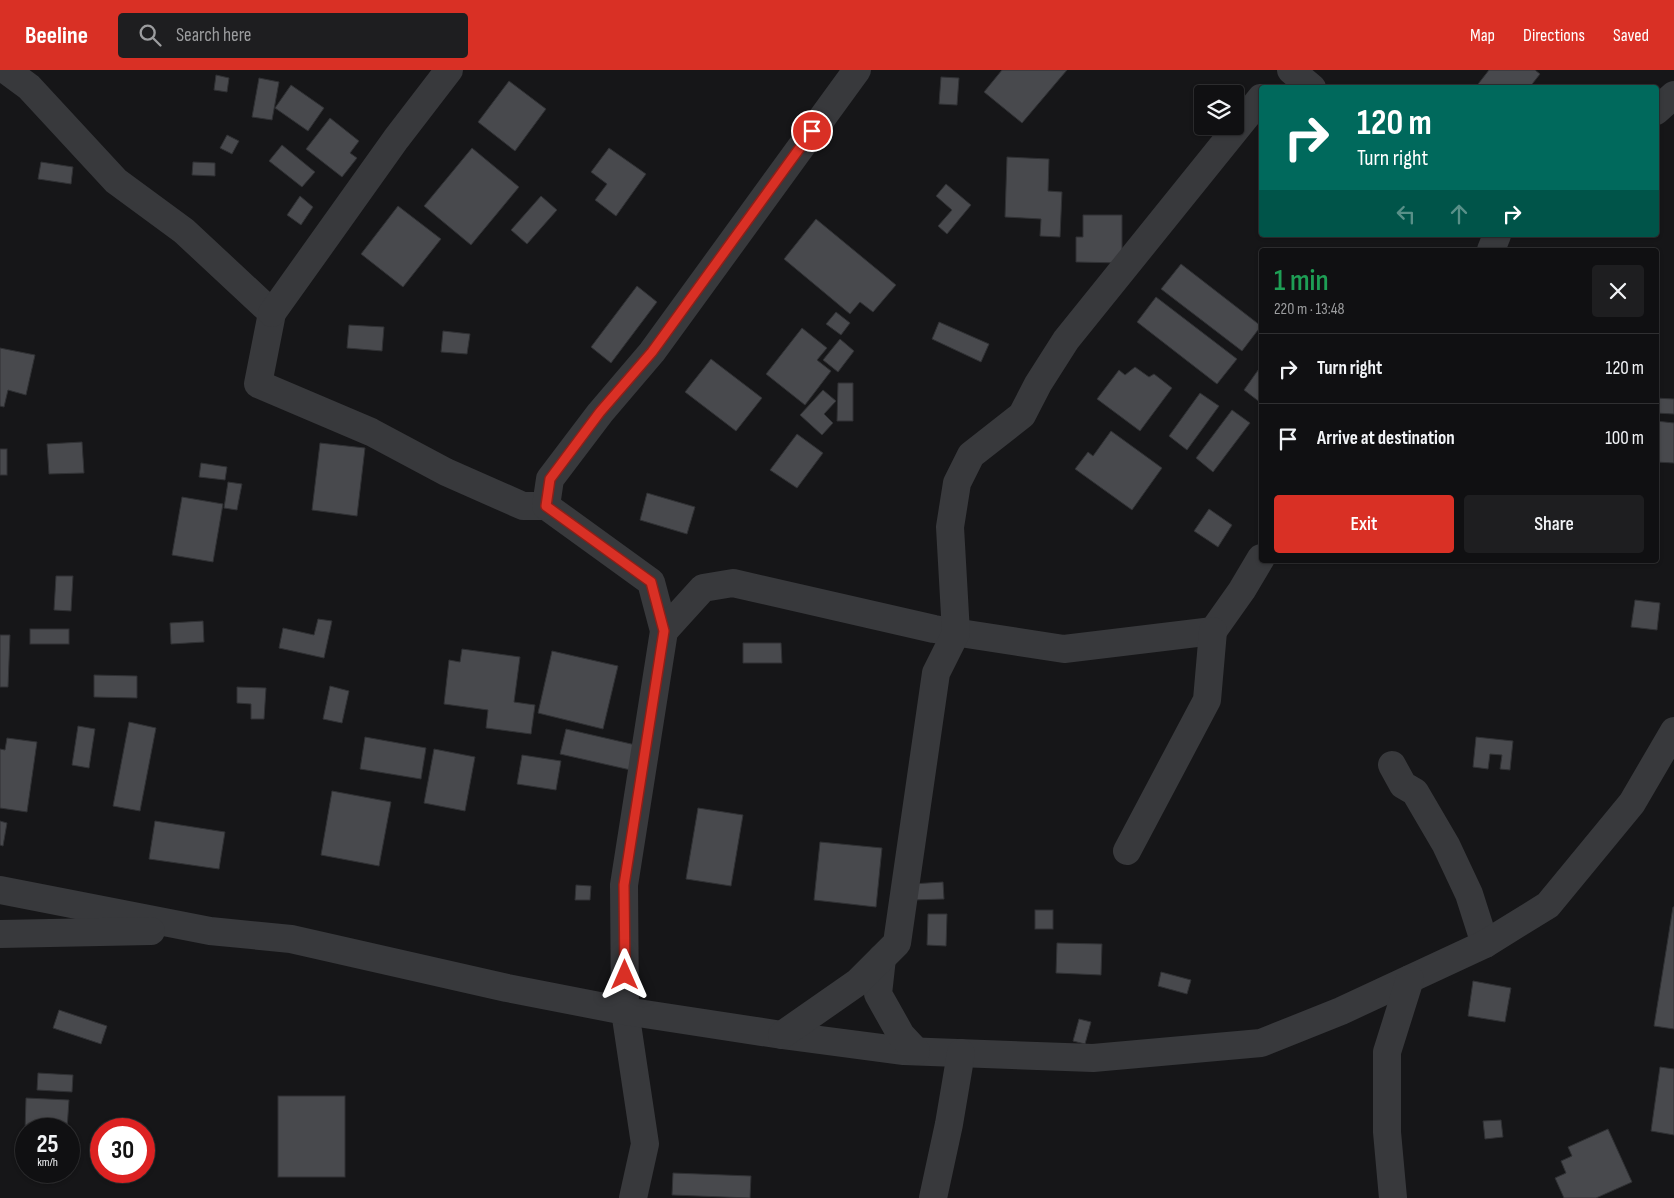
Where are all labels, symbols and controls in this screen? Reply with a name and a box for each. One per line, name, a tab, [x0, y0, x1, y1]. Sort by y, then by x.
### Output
search box	[118, 13, 468, 58]
text: Beeline	[25, 21, 88, 50]
icon: search	[136, 21, 164, 49]
text: Search here	[176, 24, 251, 47]
text: Map	[1470, 25, 1495, 46]
text: Directions	[1523, 25, 1585, 46]
text: Saved	[1613, 25, 1649, 46]
map controls	[1194, 85, 1244, 135]
button: layers	[1194, 85, 1244, 135]
text: 120 m	[1357, 102, 1432, 145]
icon: right	[1274, 105, 1339, 170]
pin	[791, 110, 833, 152]
icon: arrive	[798, 117, 826, 145]
text: Turn right	[1357, 145, 1428, 172]
icon: left	[1392, 200, 1420, 228]
icon: ahead	[1445, 200, 1473, 228]
icon: right	[1498, 200, 1526, 228]
text: 1 min	[1274, 263, 1329, 299]
button: close	[1592, 265, 1644, 317]
text: 220 m · 13:48	[1274, 300, 1345, 319]
icon: right	[1274, 355, 1302, 383]
text: Turn right	[1317, 357, 1382, 380]
text: 120 m	[1606, 357, 1644, 380]
icon: arrive	[1274, 425, 1302, 453]
text: Arrive at destination	[1317, 427, 1455, 450]
text: 100 m	[1605, 427, 1644, 450]
button: Exit	[1274, 495, 1454, 553]
button: Share	[1464, 495, 1644, 553]
position arrow	[598, 948, 650, 1000]
speed limit sign: 30	[90, 1118, 155, 1183]
text: 25	[37, 1129, 58, 1160]
text: km/h	[37, 1155, 58, 1170]

